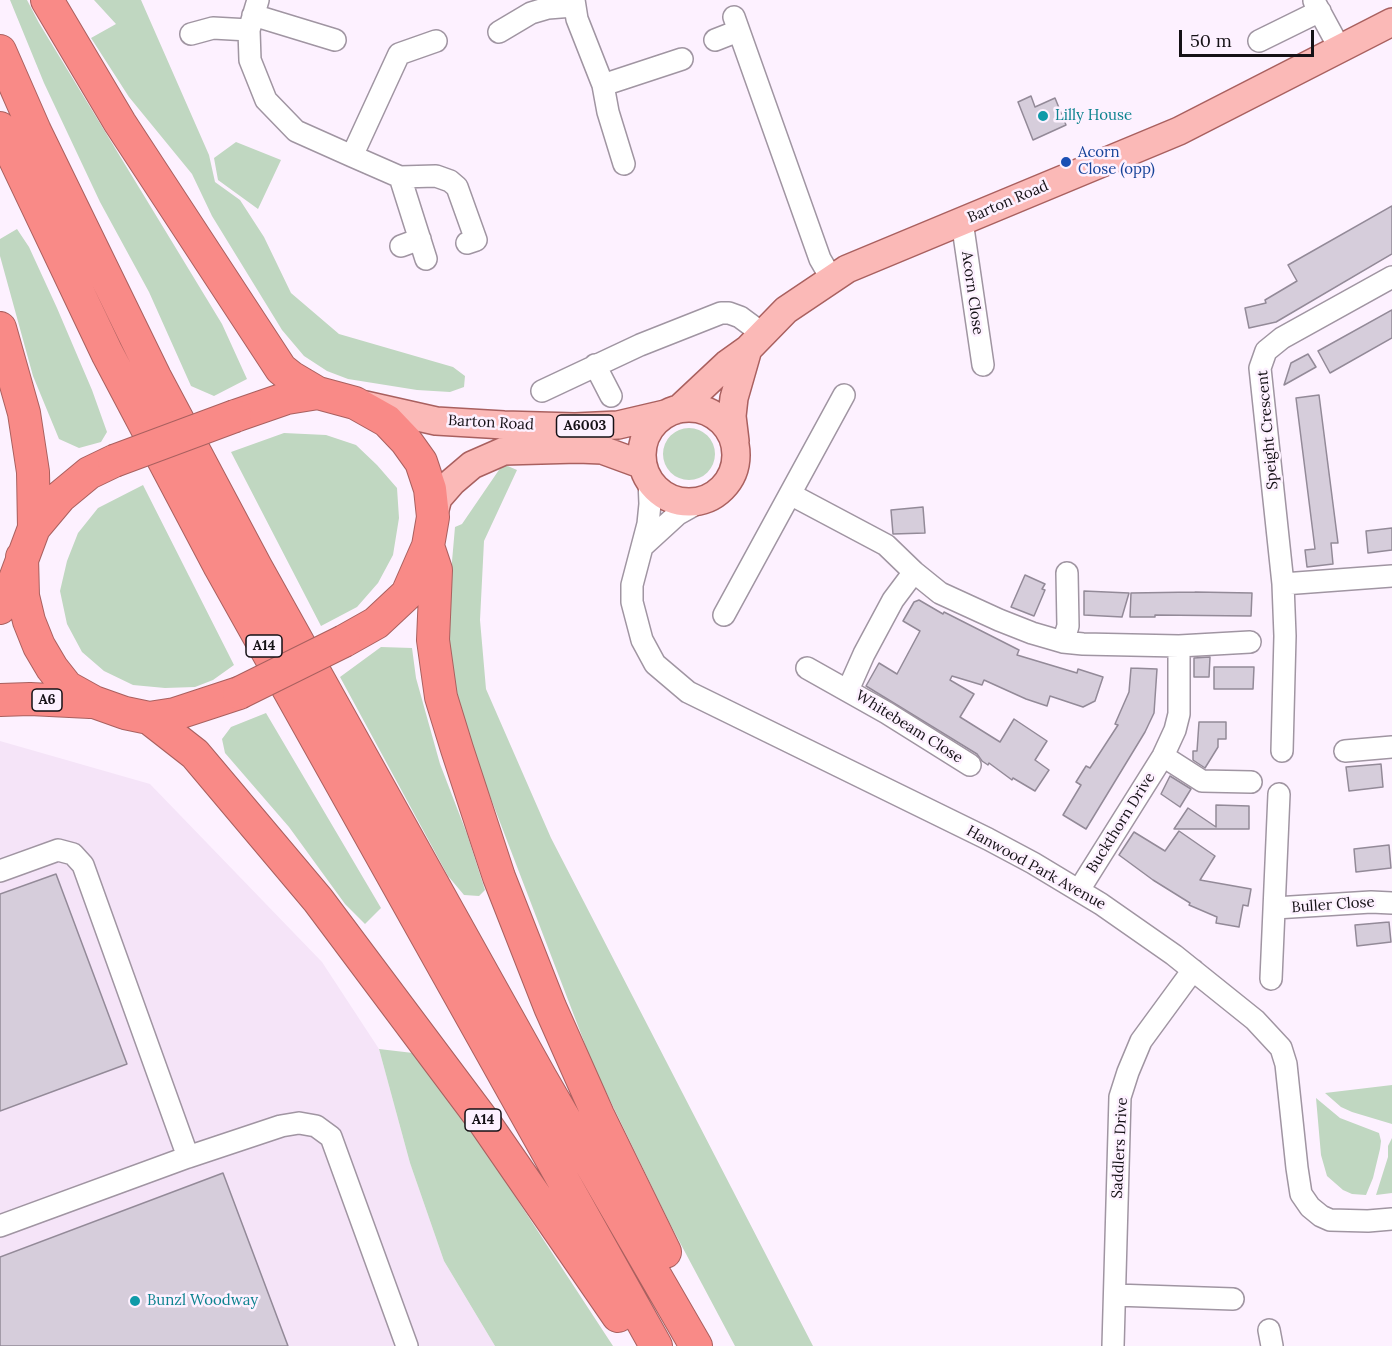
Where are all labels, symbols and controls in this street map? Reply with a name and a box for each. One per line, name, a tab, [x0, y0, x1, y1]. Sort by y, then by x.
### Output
scale bar	[1182, 18, 1317, 56]
text: 50 m	[1190, 29, 1232, 52]
place label: Lilly House	[1055, 107, 1132, 125]
marker: Lilly House	[1036, 109, 1050, 123]
place label: Acorn Close (opp)	[1078, 144, 1155, 179]
marker: Acorn Close (opp)	[1059, 155, 1073, 169]
street label: Barton Road	[965, 177, 1051, 227]
street label: Acorn Close	[957, 250, 987, 336]
street label: Speight Crescent	[1254, 370, 1282, 490]
street label: Barton Road	[448, 412, 534, 434]
road number: A6003	[556, 415, 614, 437]
road number: A14	[246, 635, 282, 657]
street label: Whitebeam Close	[852, 687, 966, 767]
road number: A6	[32, 689, 62, 711]
street label: Buckthorn Drive	[1083, 770, 1159, 876]
street label: Hanwood Park Avenue	[963, 822, 1109, 914]
street label: Buller Close	[1291, 893, 1375, 917]
street label: Saddlers Drive	[1108, 1097, 1132, 1199]
road number: A14	[465, 1109, 501, 1131]
place label: Bunzl Woodway	[147, 1292, 258, 1310]
marker: Bunzl Woodway	[128, 1294, 142, 1308]

